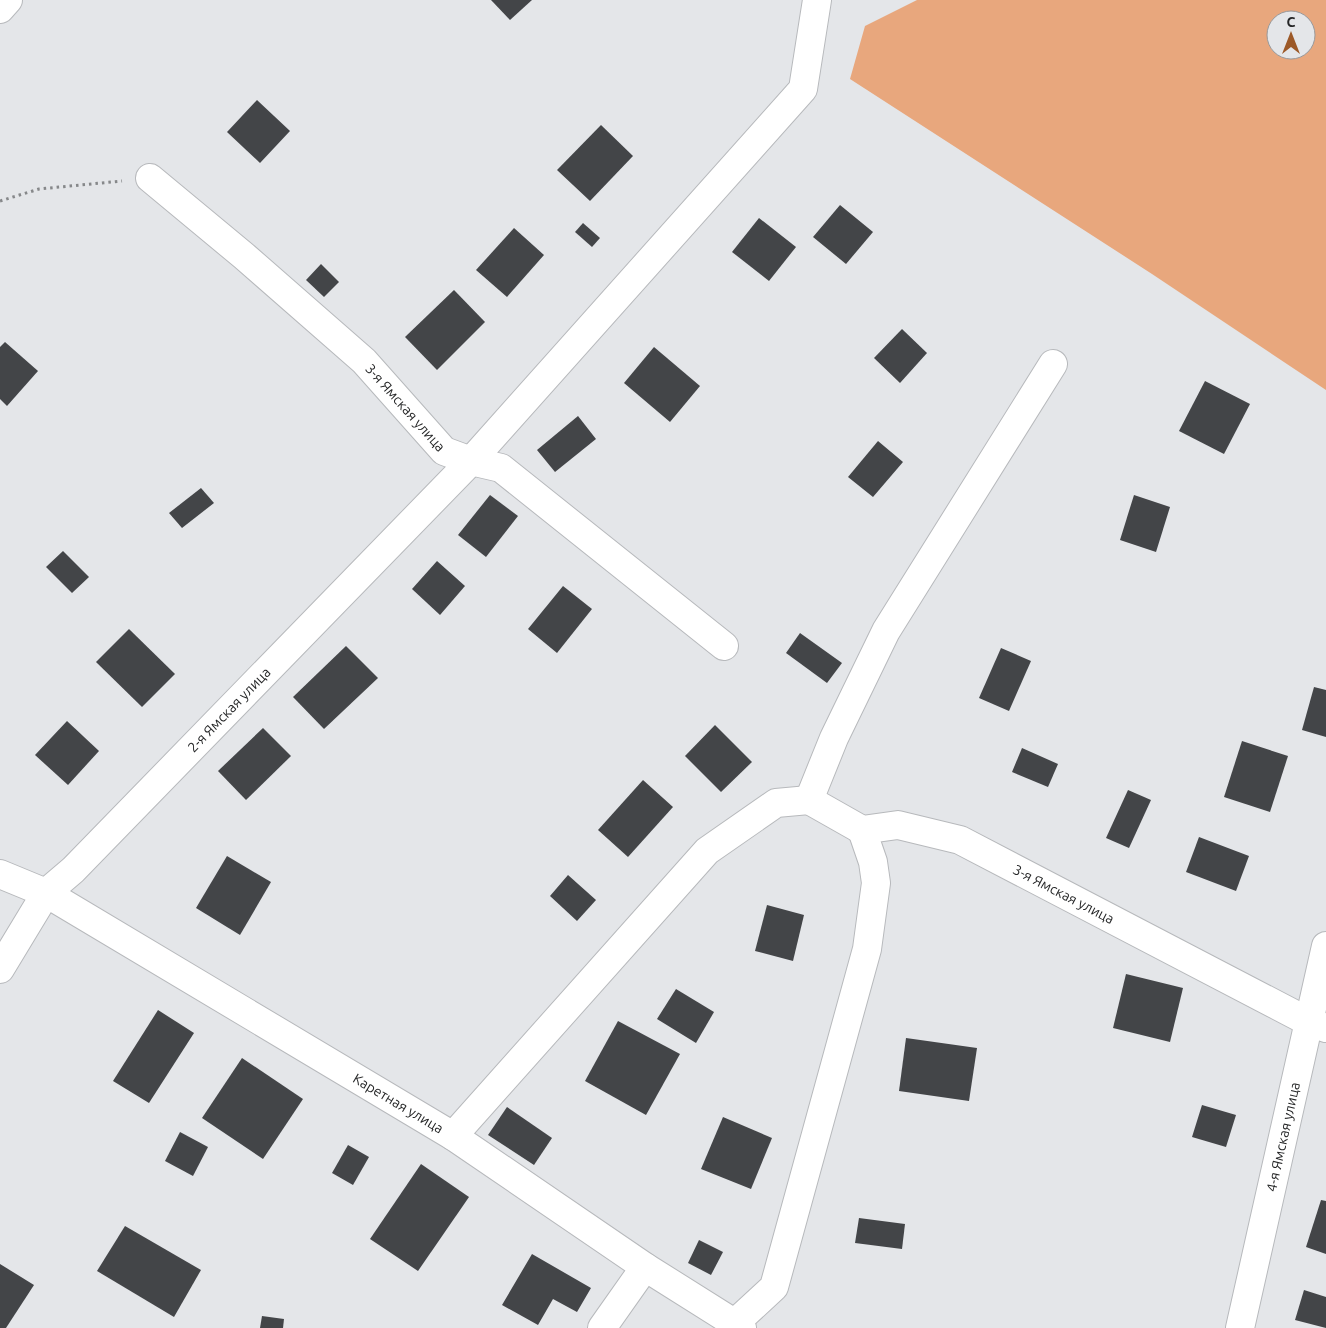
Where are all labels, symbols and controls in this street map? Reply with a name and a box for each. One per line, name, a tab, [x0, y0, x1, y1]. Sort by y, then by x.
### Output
north arrow	[1266, 10, 1316, 60]
text: С	[1287, 14, 1296, 30]
street label: 3-я Ямская улица	[362, 361, 449, 455]
street label: 2-я Ямская улица	[184, 664, 274, 755]
street label: 3-я Ямская улица	[1010, 861, 1117, 927]
street label: Каретная улица	[350, 1070, 446, 1136]
street label: 4-я Ямская улица	[1263, 1081, 1303, 1193]

